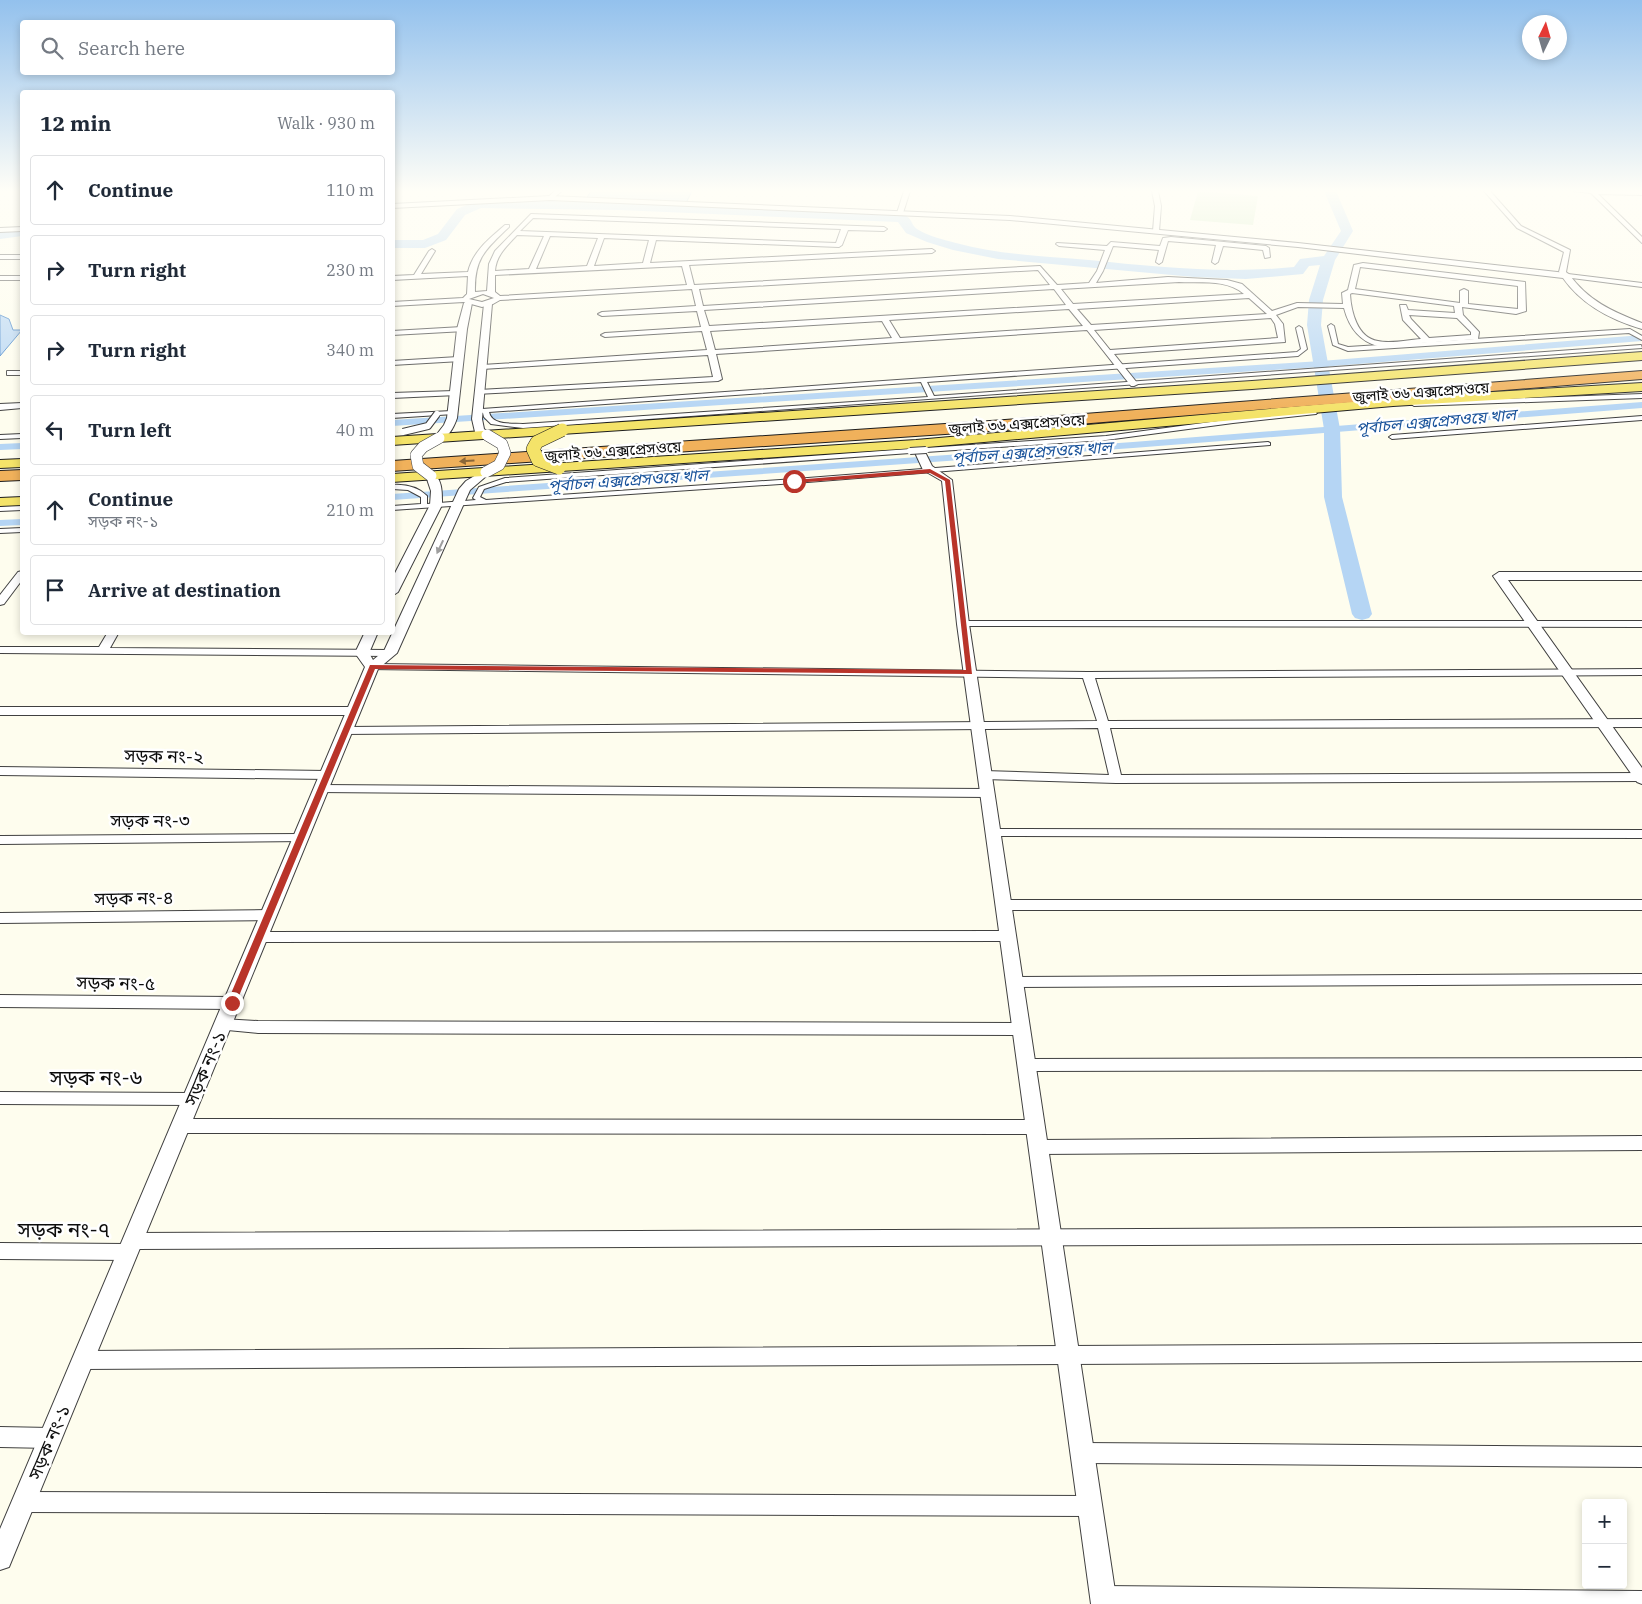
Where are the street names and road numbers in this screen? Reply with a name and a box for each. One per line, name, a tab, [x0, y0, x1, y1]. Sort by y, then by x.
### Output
street label: জুলাই ৩৬ এক্সপ্রেসওয়ে	[1351, 378, 1491, 406]
street label: জুলাই ৩৬ এক্সপ্রেসওয়ে	[947, 410, 1087, 438]
street label: জুলাই ৩৬ এক্সপ্রেসওয়ে	[543, 437, 683, 465]
street label: সড়ক নং-২	[123, 744, 204, 768]
street label: সড়ক নং-৩	[109, 809, 190, 832]
street label: সড়ক নং-৪	[93, 886, 174, 910]
street label: সড়ক নং-৫	[75, 971, 156, 995]
street label: সড়ক নং-১	[179, 1027, 231, 1110]
street label: সড়ক নং-৬	[49, 1063, 142, 1091]
street label: সড়ক নং-৭	[17, 1215, 110, 1243]
street label: সড়ক নং-১	[23, 1401, 75, 1484]

